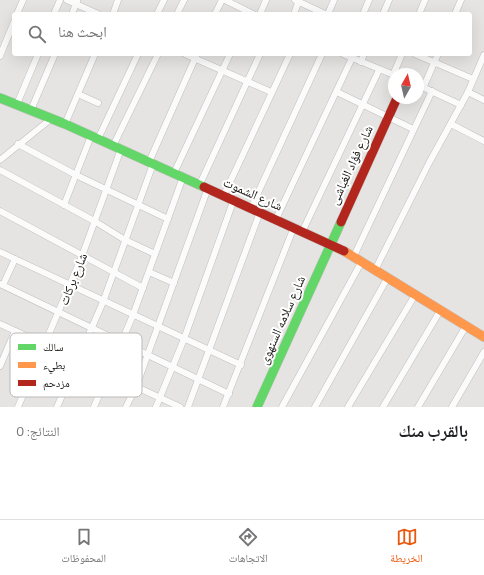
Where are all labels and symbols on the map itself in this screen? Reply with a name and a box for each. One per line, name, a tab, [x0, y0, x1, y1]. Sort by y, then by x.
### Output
north arrow	[388, 68, 424, 104]
street label: شارع فؤاد الغباشى	[326, 123, 378, 208]
street label: شارع الشموت	[220, 174, 285, 216]
street label: شارع بركات	[56, 251, 92, 308]
street label: شارع سلامه السنهوى	[256, 273, 310, 368]
legend	[10, 333, 142, 397]
text: سالك	[43, 341, 63, 354]
text: بطيء	[43, 359, 65, 374]
text: مزدحم	[43, 377, 70, 391]

